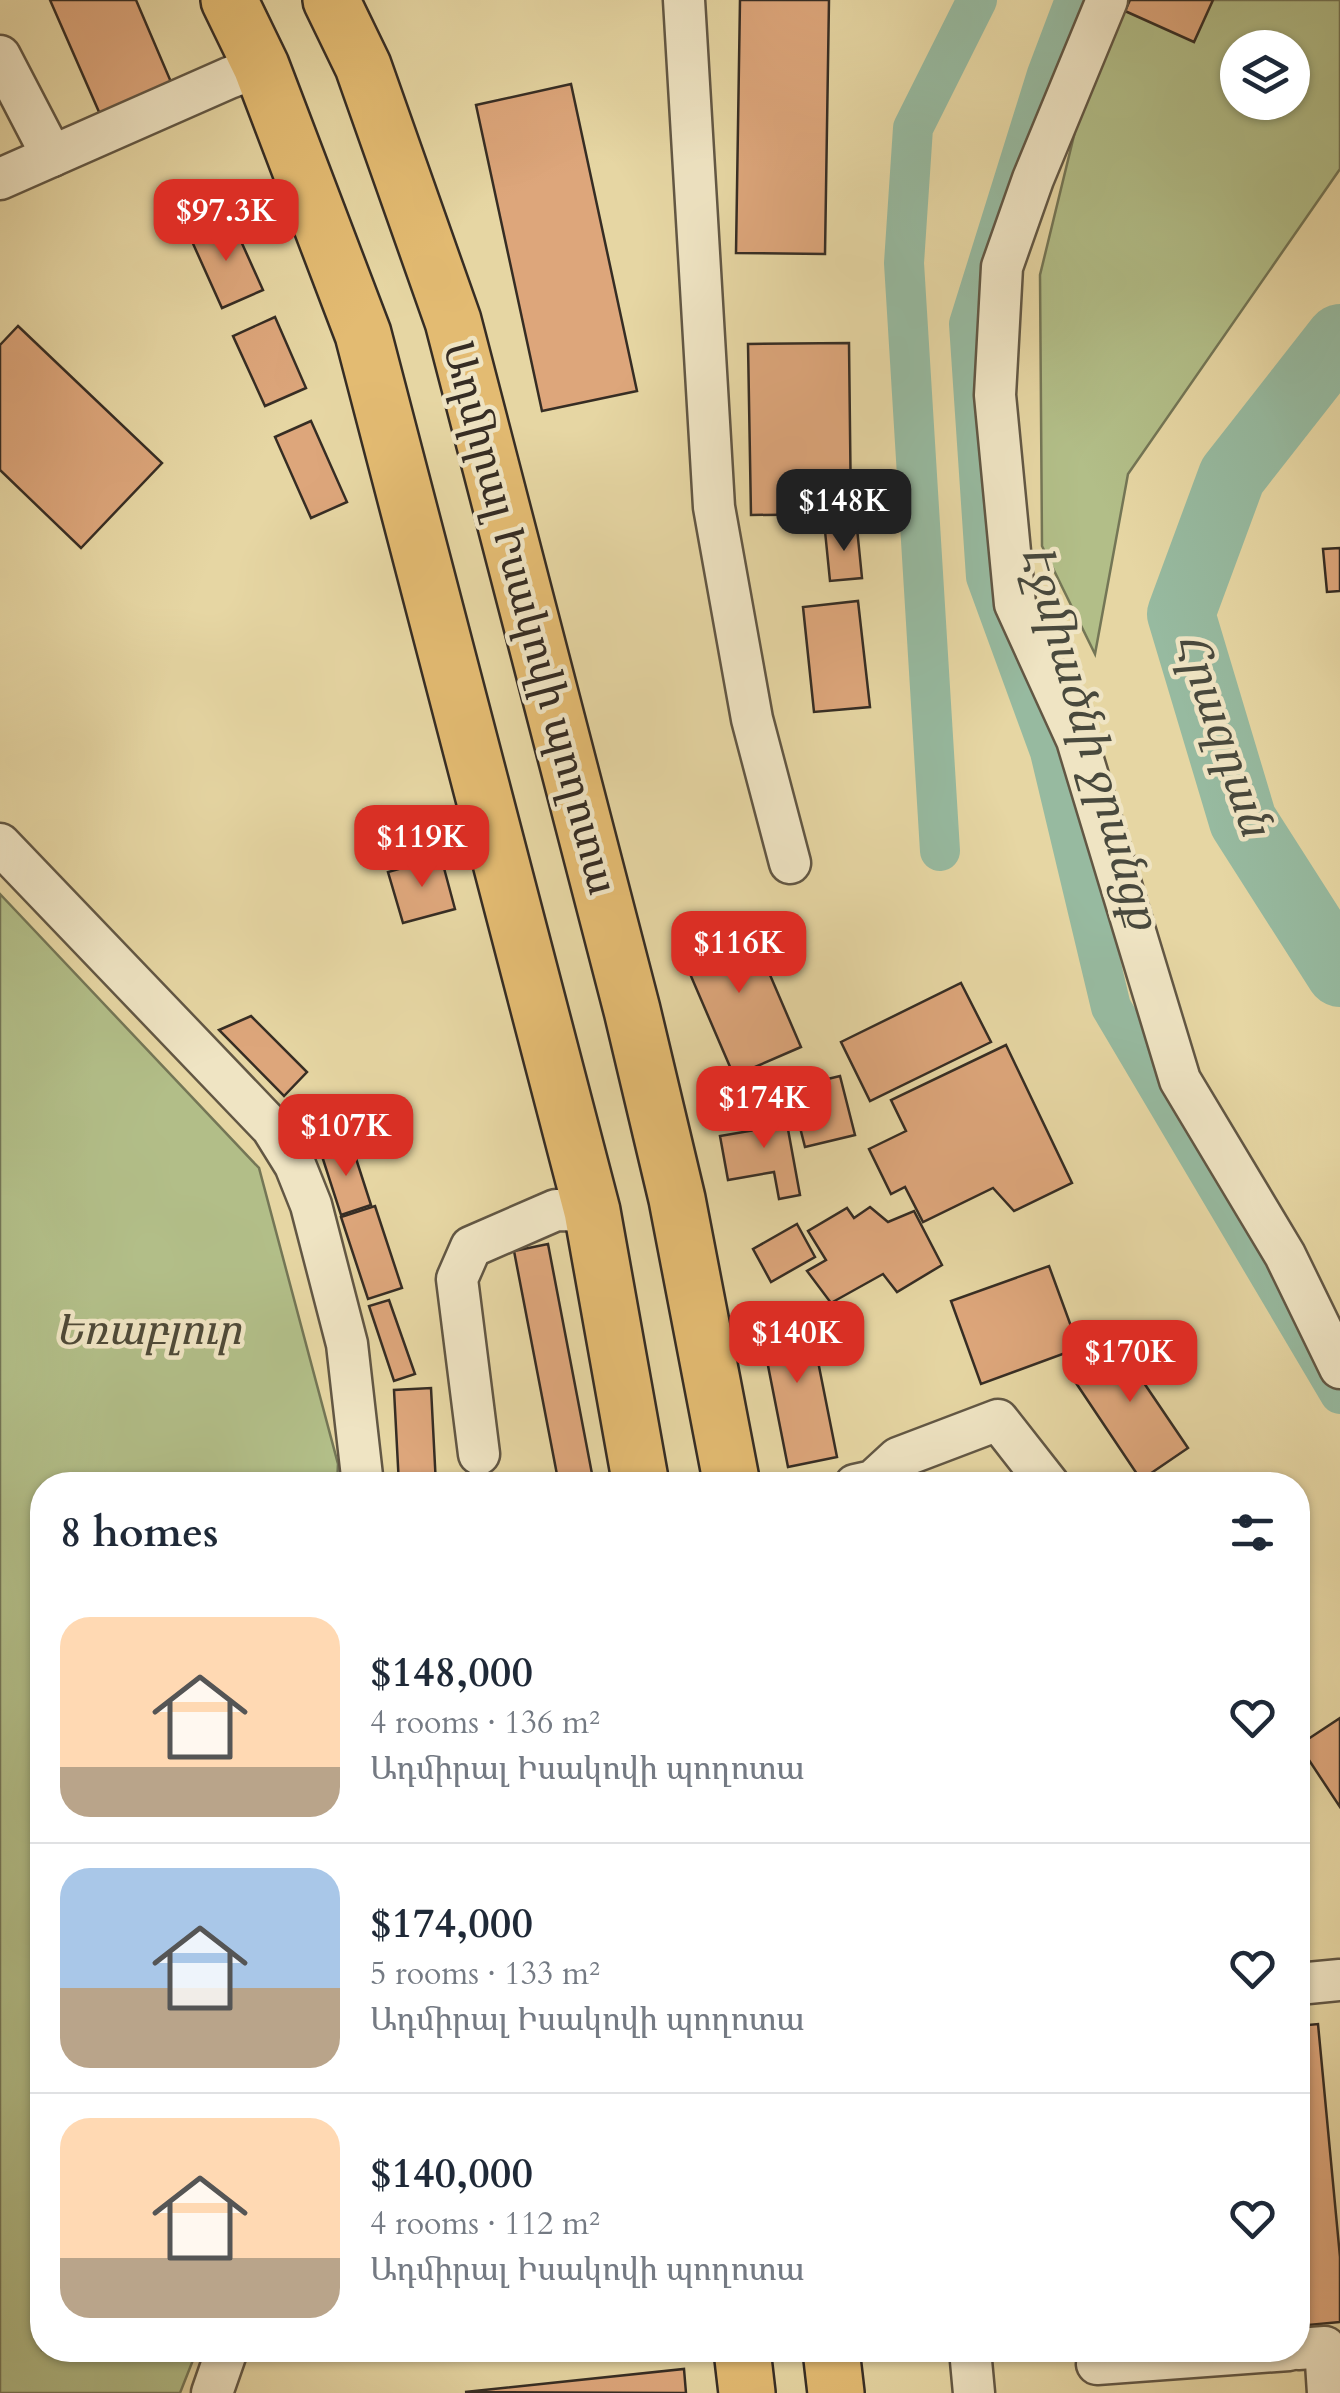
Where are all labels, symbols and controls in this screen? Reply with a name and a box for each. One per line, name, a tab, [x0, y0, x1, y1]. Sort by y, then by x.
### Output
map controls	[1220, 30, 1310, 120]
button: layers	[1220, 30, 1310, 120]
pin: $97.3K	[145, 179, 307, 264]
text: $97.3K	[176, 189, 276, 233]
street label: Ադմիրալ Իսակովի պողոտա	[429, 335, 631, 901]
pin: $148K	[774, 469, 914, 554]
text: $148K	[798, 479, 890, 523]
water label: Էջմիածնի ջրանցք	[1006, 538, 1175, 939]
water label: Հրազդան	[1160, 624, 1287, 846]
pin: $119K	[352, 805, 492, 890]
text: $119K	[376, 815, 468, 859]
pin: $116K	[669, 911, 809, 996]
text: $116K	[693, 921, 785, 965]
pin: $174K	[694, 1066, 834, 1151]
text: $174K	[718, 1076, 810, 1120]
pin: $107K	[276, 1094, 416, 1179]
text: $107K	[300, 1104, 392, 1148]
pin: $140K	[727, 1301, 867, 1386]
park label: Եռաբլուր	[55, 1302, 242, 1359]
text: $140K	[751, 1311, 843, 1355]
pin: $170K	[1060, 1320, 1200, 1405]
text: $170K	[1084, 1330, 1176, 1374]
text: 8 homes	[60, 1504, 218, 1561]
icon: filters	[1225, 1505, 1280, 1560]
text: $148,000	[370, 1644, 533, 1701]
icon: home	[140, 1657, 260, 1777]
icon: heart	[1225, 1690, 1280, 1745]
text: 4 rooms · 136 m²	[370, 1701, 600, 1745]
text: Ադմիրալ Իսակովի պողոտա	[370, 1747, 805, 1791]
text: $174,000	[370, 1895, 533, 1952]
icon: home	[140, 1908, 260, 2028]
icon: heart	[1225, 1941, 1280, 1996]
text: 5 rooms · 133 m²	[370, 1952, 600, 1996]
text: Ադմիրալ Իսակովի պողոտա	[370, 1998, 805, 2042]
text: $140,000	[370, 2145, 533, 2202]
icon: home	[140, 2158, 260, 2278]
icon: heart	[1225, 2191, 1280, 2246]
text: 4 rooms · 112 m²	[370, 2202, 600, 2246]
text: Ադմիրալ Իսակովի պողոտա	[370, 2248, 805, 2292]

